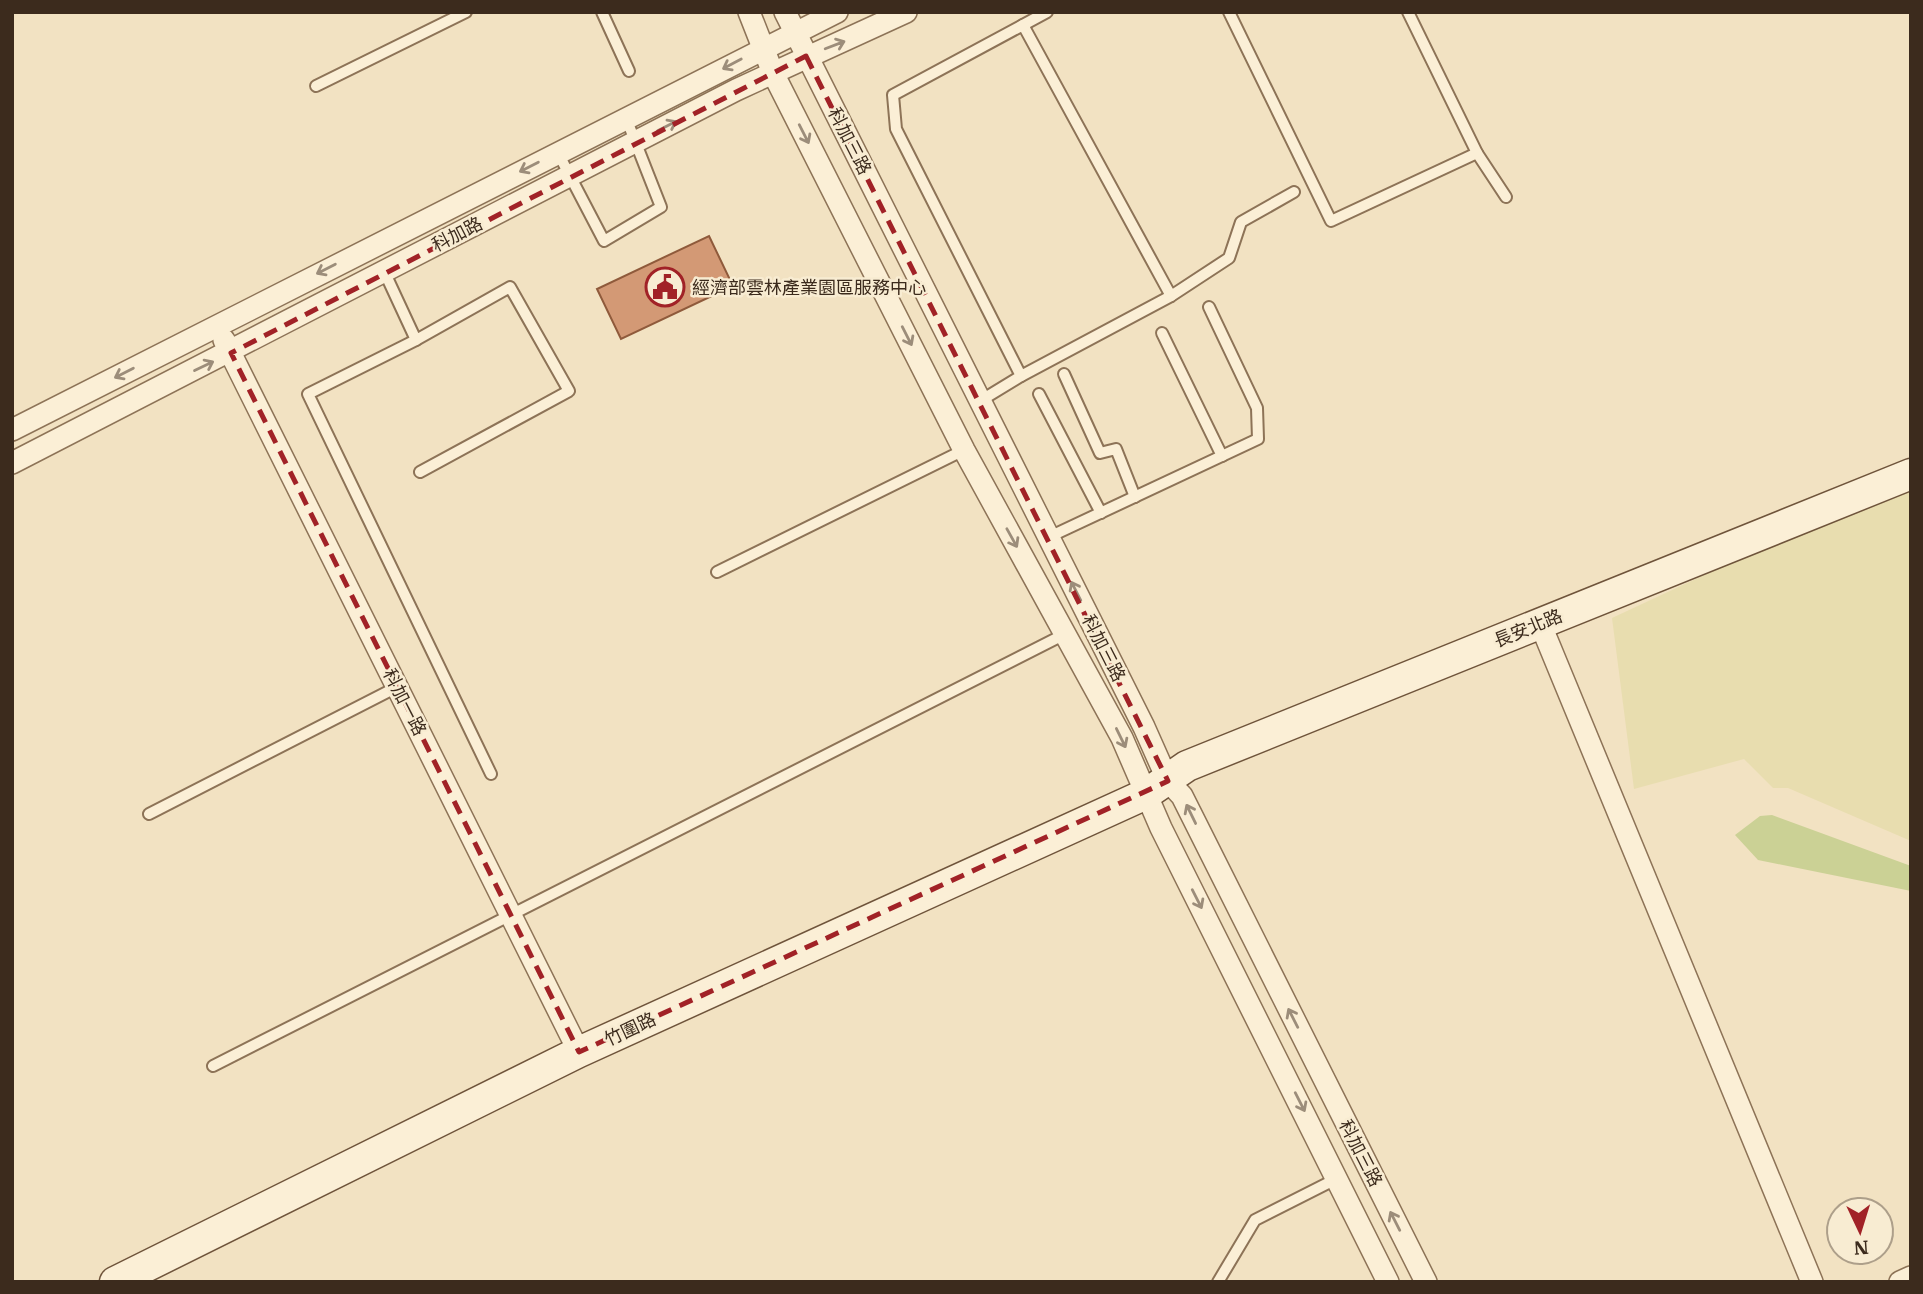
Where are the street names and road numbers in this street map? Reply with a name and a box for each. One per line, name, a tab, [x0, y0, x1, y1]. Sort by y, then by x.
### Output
street label: 科加三路	[823, 104, 877, 178]
street label: 科加路	[428, 211, 486, 257]
street label: 長安北路	[1490, 604, 1566, 652]
street label: 科加三路	[1077, 611, 1131, 685]
street label: 科加一路	[378, 665, 432, 739]
street label: 竹圍路	[601, 1007, 659, 1051]
street label: 科加三路	[1334, 1116, 1388, 1190]

